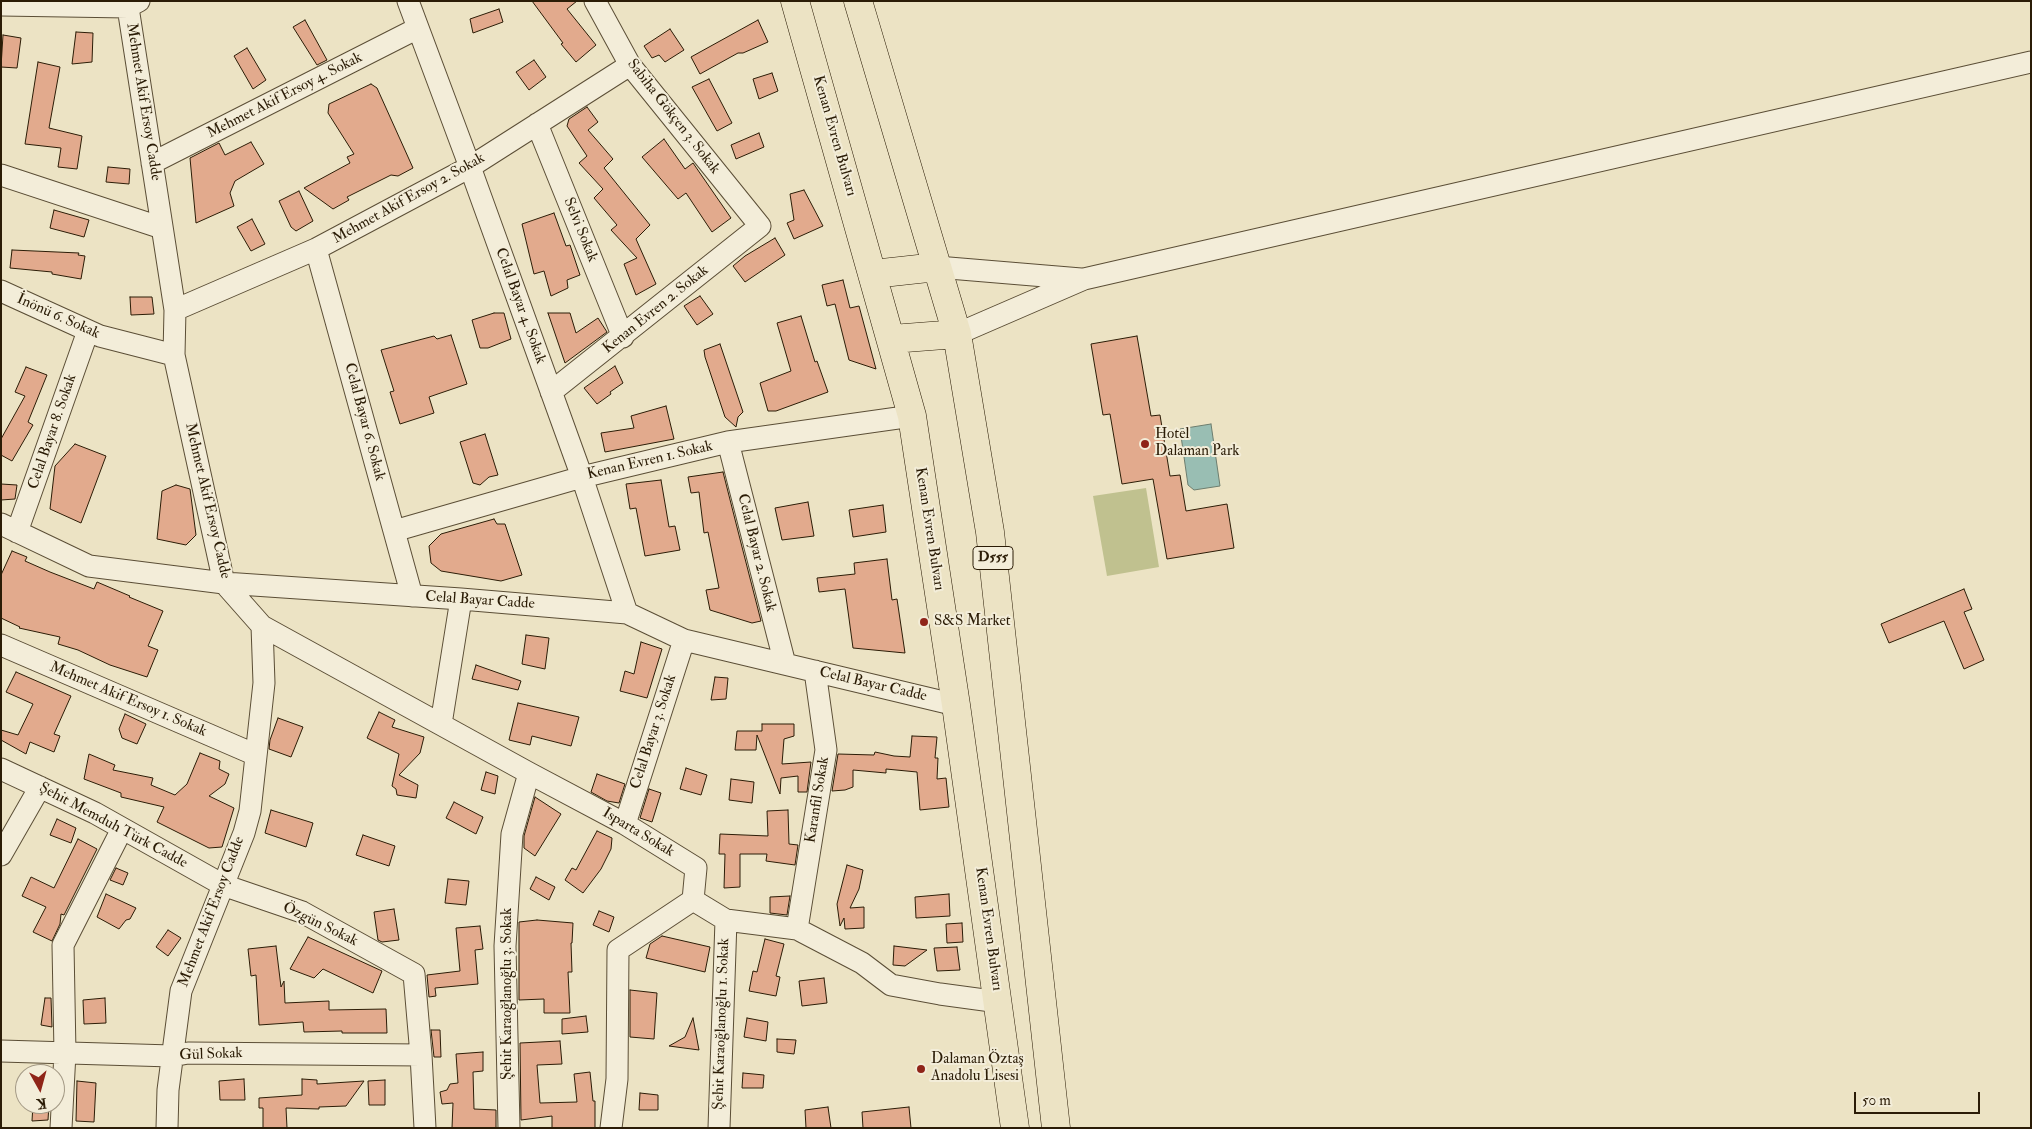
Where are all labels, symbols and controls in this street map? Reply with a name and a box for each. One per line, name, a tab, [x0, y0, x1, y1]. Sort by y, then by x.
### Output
street label: Mehmet Akif Ersoy Cadde	[122, 22, 164, 182]
street label: Mehmet Akif Ersoy 4. Sokak	[204, 49, 366, 143]
street label: Sabiha Gökçen 3. Sokak	[623, 56, 723, 178]
street label: Kenan Evren Bulvarı	[808, 74, 860, 198]
street label: Mehmet Akif Ersoy 2. Sokak	[330, 150, 488, 248]
street label: Selvi Sokak	[559, 195, 601, 265]
street label: Celal Bayar 4. Sokak	[491, 246, 549, 366]
street label: Kenan Evren 2. Sokak	[600, 262, 712, 358]
street label: İnönü 6. Sokak	[14, 291, 102, 343]
street label: Celal Bayar 6. Sokak	[340, 361, 388, 483]
street label: Celal Bayar 8. Sokak	[25, 372, 81, 492]
street label: Mehmet Akif Ersoy Cadde	[180, 421, 234, 581]
place label: Hotel Dalaman Park	[1155, 426, 1239, 461]
street label: Kenan Evren 1. Sokak	[585, 438, 715, 484]
marker: Hotel Dalaman Park	[1139, 438, 1151, 450]
street label: Kenan Evren Bulvarı	[910, 466, 948, 592]
street label: Celal Bayar 2. Sokak	[733, 492, 779, 614]
road number: D555	[973, 546, 1013, 570]
street label: Celal Bayar Cadde	[425, 588, 535, 614]
place label: S&S Market	[934, 613, 1011, 631]
marker: S&S Market	[918, 616, 930, 628]
street label: Mehmet Akif Ersoy 1. Sokak	[47, 659, 209, 741]
street label: Celal Bayar Cadde	[818, 664, 928, 706]
street label: Celal Bayar 3. Sokak	[627, 672, 681, 792]
street label: Karanfil Sokak	[802, 755, 834, 845]
street label: Şehit Memduh Türk Cadde	[36, 779, 190, 873]
street label: Isparta Sokak	[599, 805, 677, 861]
street label: Mehmet Akif Ersoy Cadde	[175, 834, 249, 990]
street label: Kenan Evren Bulvarı	[970, 866, 1006, 992]
street label: Özgün Sokak	[279, 899, 361, 951]
street label: Şehit Karaoğlanoğlu 3. Sokak	[499, 908, 517, 1080]
street label: Şehit Karaoğlanoğlu 1. Sokak	[710, 938, 734, 1110]
street label: Gül Sokak	[179, 1045, 243, 1065]
place label: Dalaman Öztaş Anadolu Lisesi	[931, 1051, 1024, 1086]
marker: Dalaman Öztaş Anadolu Lisesi	[915, 1063, 927, 1075]
north arrow	[15, 1064, 65, 1114]
scale bar	[1857, 1082, 1983, 1114]
text: 50 m	[1862, 1091, 1891, 1110]
text: K	[36, 1094, 48, 1112]

